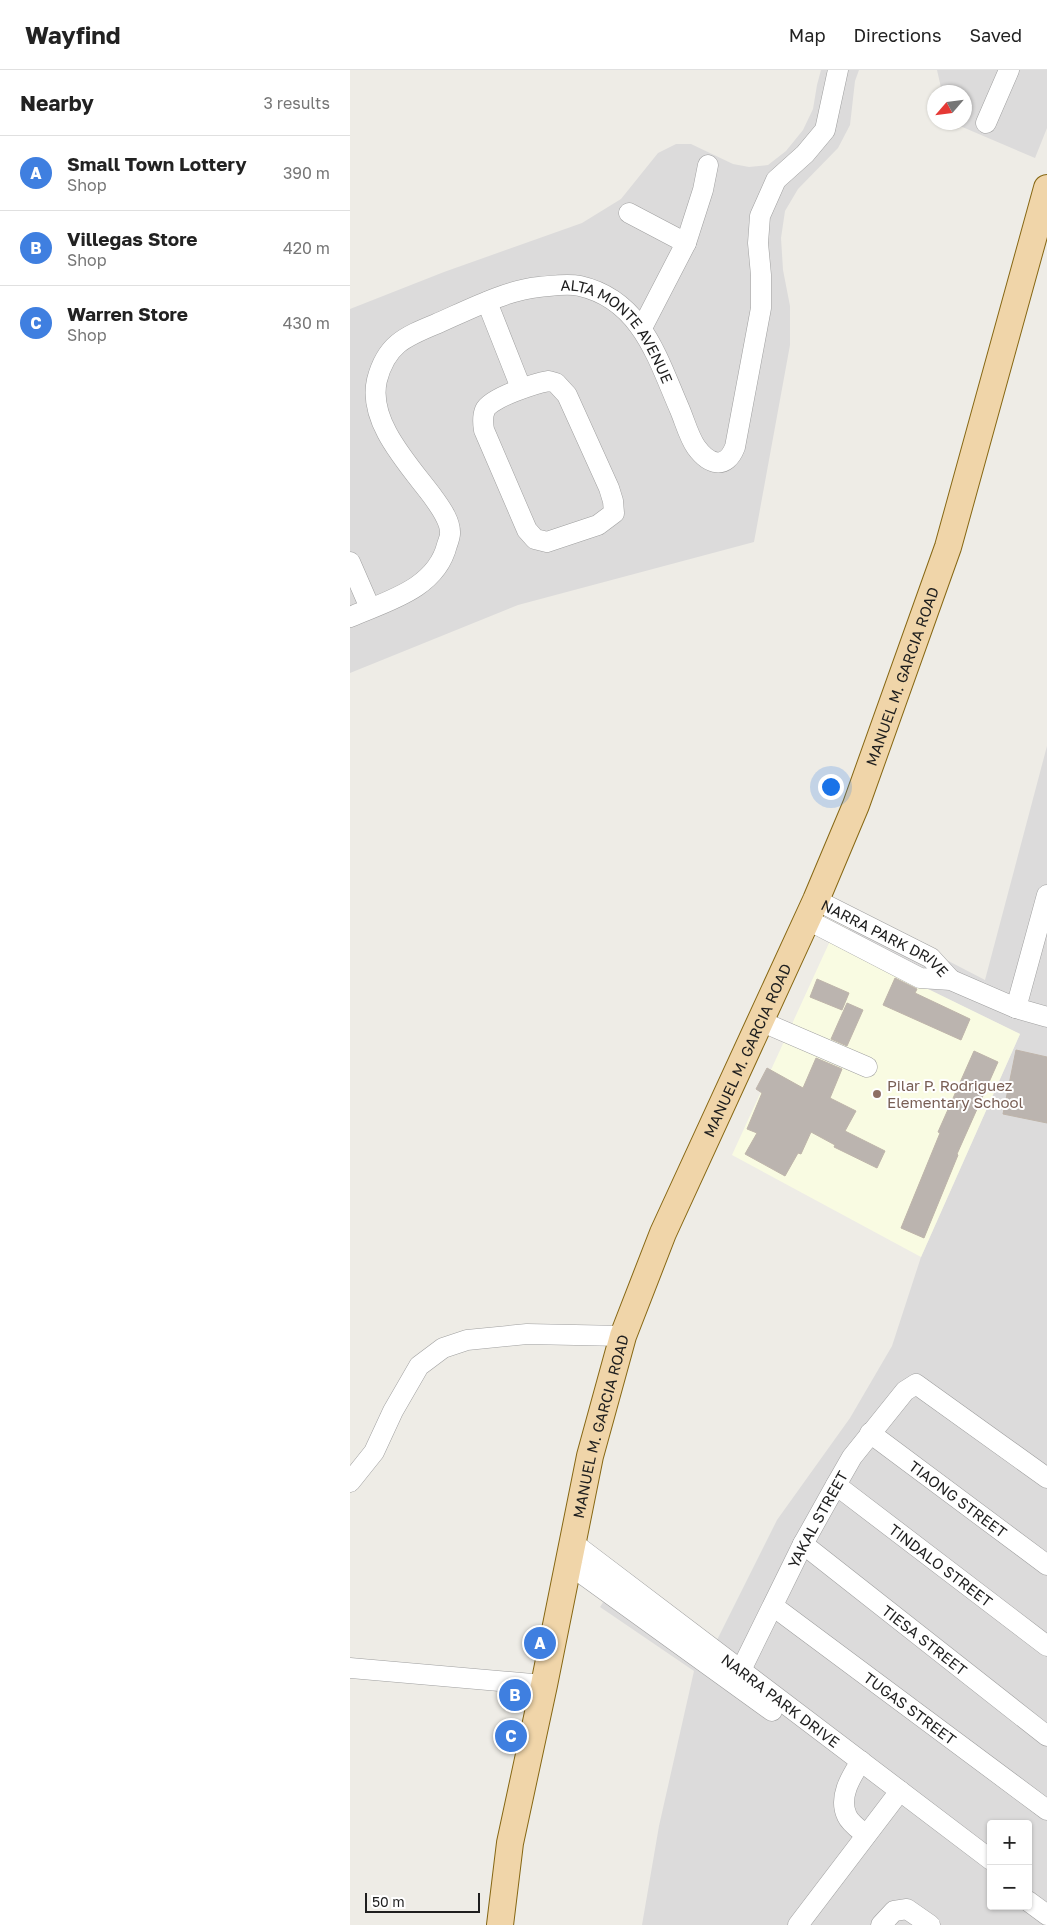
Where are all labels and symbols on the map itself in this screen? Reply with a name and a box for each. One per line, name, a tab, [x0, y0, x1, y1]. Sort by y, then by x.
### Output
north arrow	[927, 85, 972, 130]
street label: ALTA MONTE AVENUE	[560, 276, 677, 386]
street label: MANUEL M. GARCIA ROAD	[862, 584, 942, 768]
your location	[818, 774, 844, 800]
street label: NARRA PARK DRIVE	[818, 895, 952, 980]
street label: MANUEL M. GARCIA ROAD	[699, 961, 795, 1140]
place label: Pilar P. Rodriguez Elementary School	[887, 1076, 1023, 1111]
marker: Pilar P. Rodriguez Elementary School	[871, 1088, 883, 1100]
street label: MANUEL M. GARCIA ROAD	[569, 1332, 632, 1520]
street label: TIAONG STREET	[906, 1456, 1011, 1541]
street label: YAKAL STREET	[784, 1468, 851, 1571]
street label: TINDALO STREET	[886, 1520, 996, 1610]
street label: TIESA STREET	[879, 1601, 971, 1679]
pin: A	[524, 1624, 556, 1662]
street label: NARRA PARK DRIVE	[718, 1650, 843, 1751]
street label: TUGAS STREET	[860, 1668, 960, 1748]
pin: B	[499, 1676, 531, 1714]
pin: C	[495, 1717, 527, 1755]
scale bar	[365, 1890, 480, 1913]

